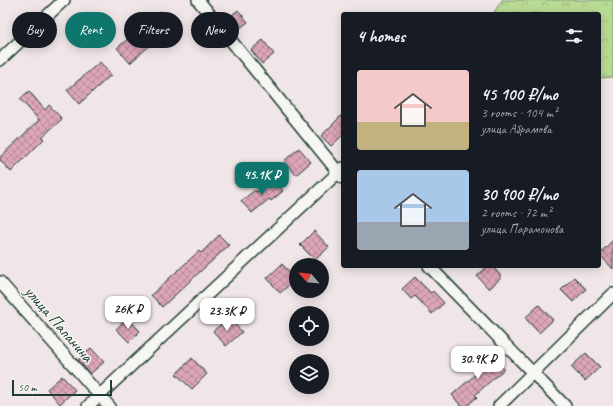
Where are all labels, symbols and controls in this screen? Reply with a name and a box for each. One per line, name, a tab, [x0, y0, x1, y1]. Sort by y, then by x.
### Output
chip: Buy	[12, 12, 57, 48]
chip: Rent	[65, 12, 116, 48]
chip: Filters	[124, 12, 183, 48]
chip: New	[191, 12, 239, 48]
icon: filters	[563, 25, 585, 47]
text: 4 homes	[357, 26, 405, 47]
text: 45 100 ₽/mo	[481, 84, 558, 105]
icon: home	[389, 86, 437, 134]
text: 3 rooms · 104 m²	[481, 105, 557, 121]
text: улица Абрамова	[481, 121, 551, 137]
pin: 45.1K ₽	[225, 162, 299, 196]
text: 45.1K ₽	[244, 167, 280, 183]
text: 30 900 ₽/mo	[481, 184, 558, 205]
icon: home	[389, 186, 437, 234]
text: 2 rooms · 72 m²	[481, 205, 551, 221]
text: улица Парамонова	[481, 221, 563, 237]
north arrow	[289, 258, 329, 298]
map controls	[289, 258, 329, 394]
street label: улица Папанина	[19, 281, 99, 368]
pin: 26K ₽	[100, 296, 156, 330]
pin: 23.3K ₽	[190, 298, 264, 332]
text: 26K ₽	[114, 301, 142, 317]
text: 23.3K ₽	[209, 303, 245, 319]
button: locate	[289, 306, 329, 346]
pin: 30.9K ₽	[441, 346, 515, 380]
text: 30.9K ₽	[460, 351, 496, 367]
button: layers	[289, 354, 329, 394]
scale bar	[12, 378, 112, 397]
text: 50 m	[18, 380, 37, 394]

